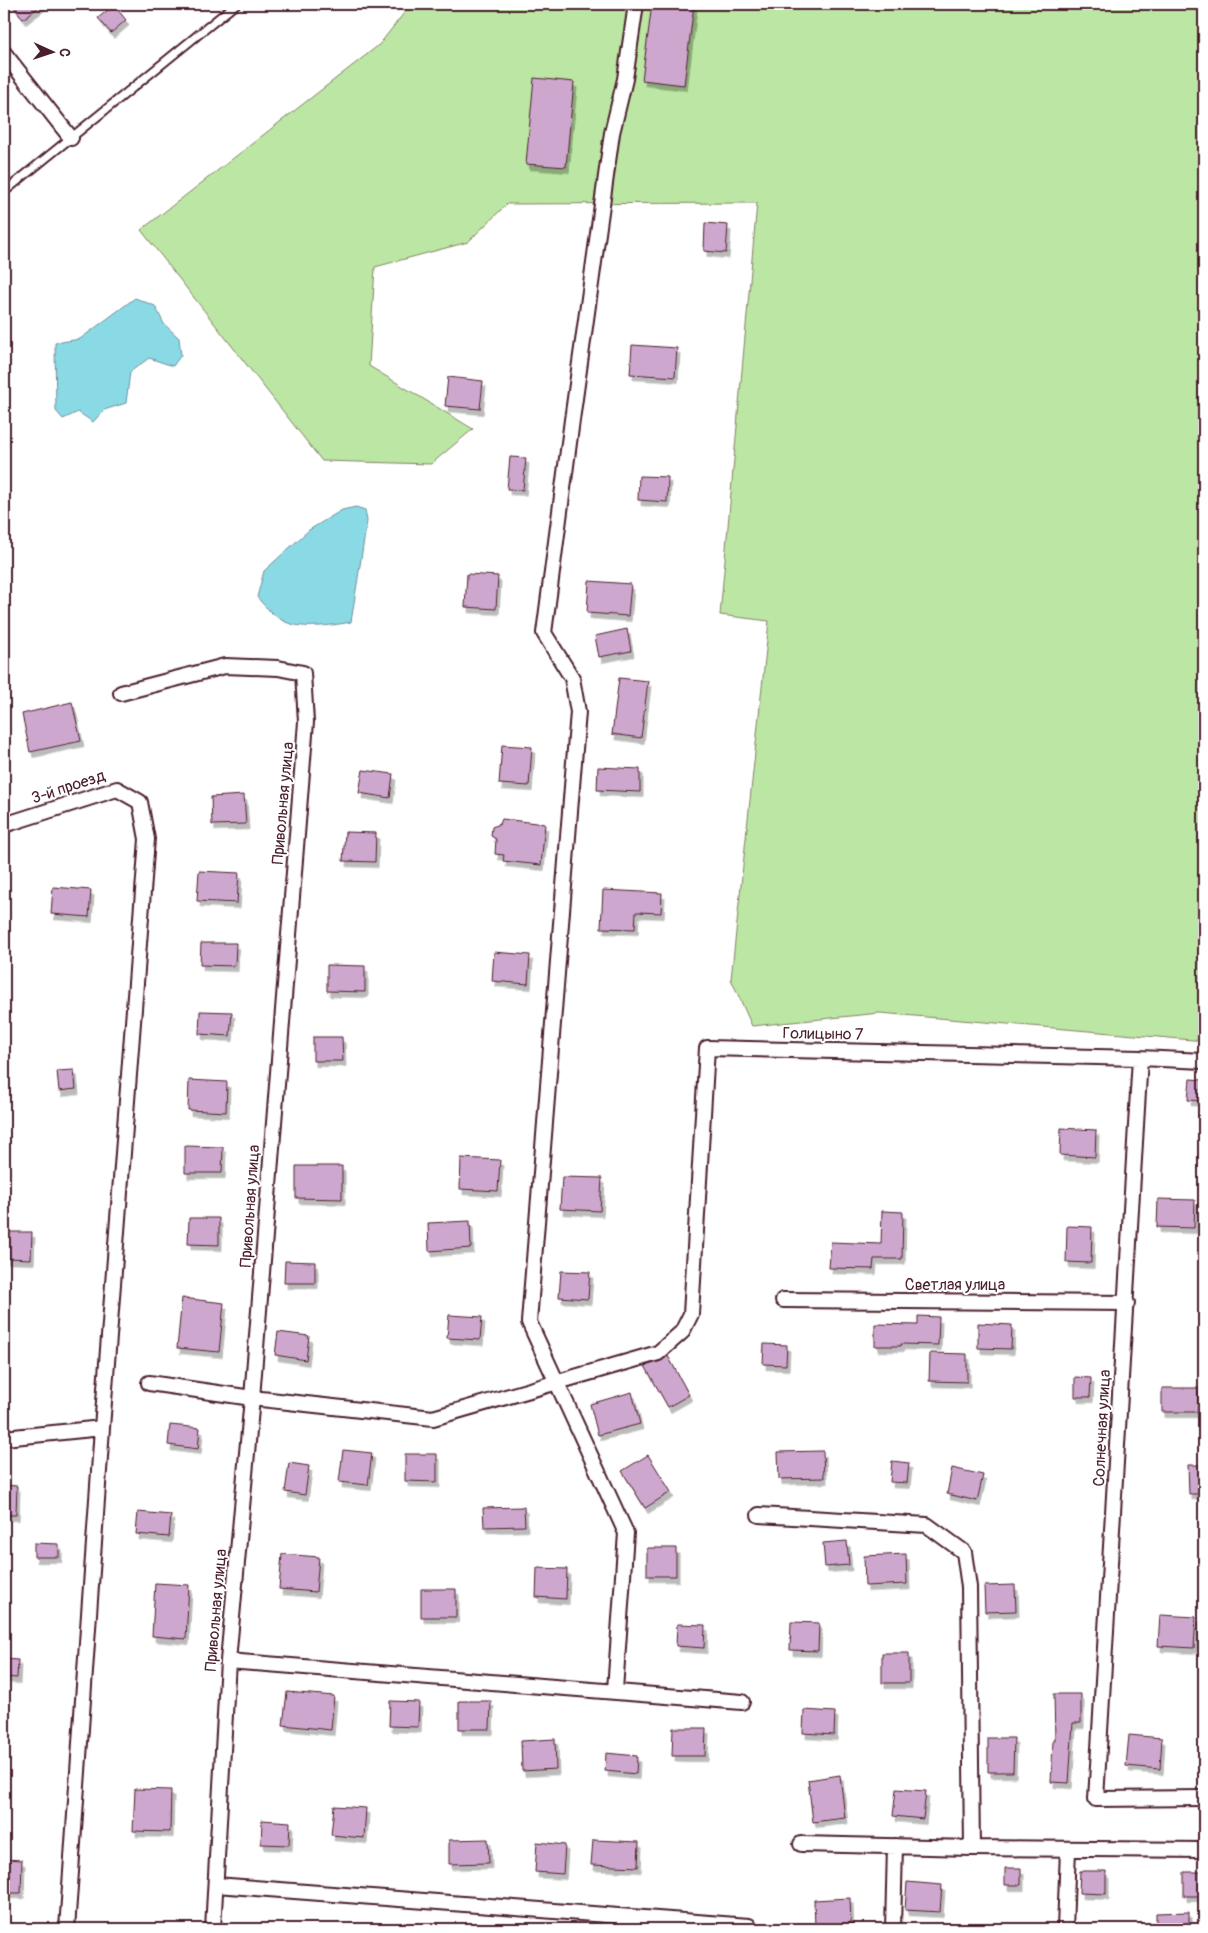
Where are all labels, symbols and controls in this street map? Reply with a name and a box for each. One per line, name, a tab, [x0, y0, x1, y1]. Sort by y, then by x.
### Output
north arrow	[28, 28, 78, 78]
text: С	[56, 48, 73, 58]
street label: Привольная улица	[268, 741, 298, 865]
street label: 3-й проезд	[29, 766, 108, 808]
street label: Голицыно 7	[783, 1023, 864, 1045]
street label: Привольная улица	[236, 1144, 264, 1268]
street label: Светлая улица	[905, 1275, 1005, 1295]
street label: Солнечная улица	[1089, 1369, 1115, 1487]
street label: Привольная улица	[201, 1548, 231, 1672]

